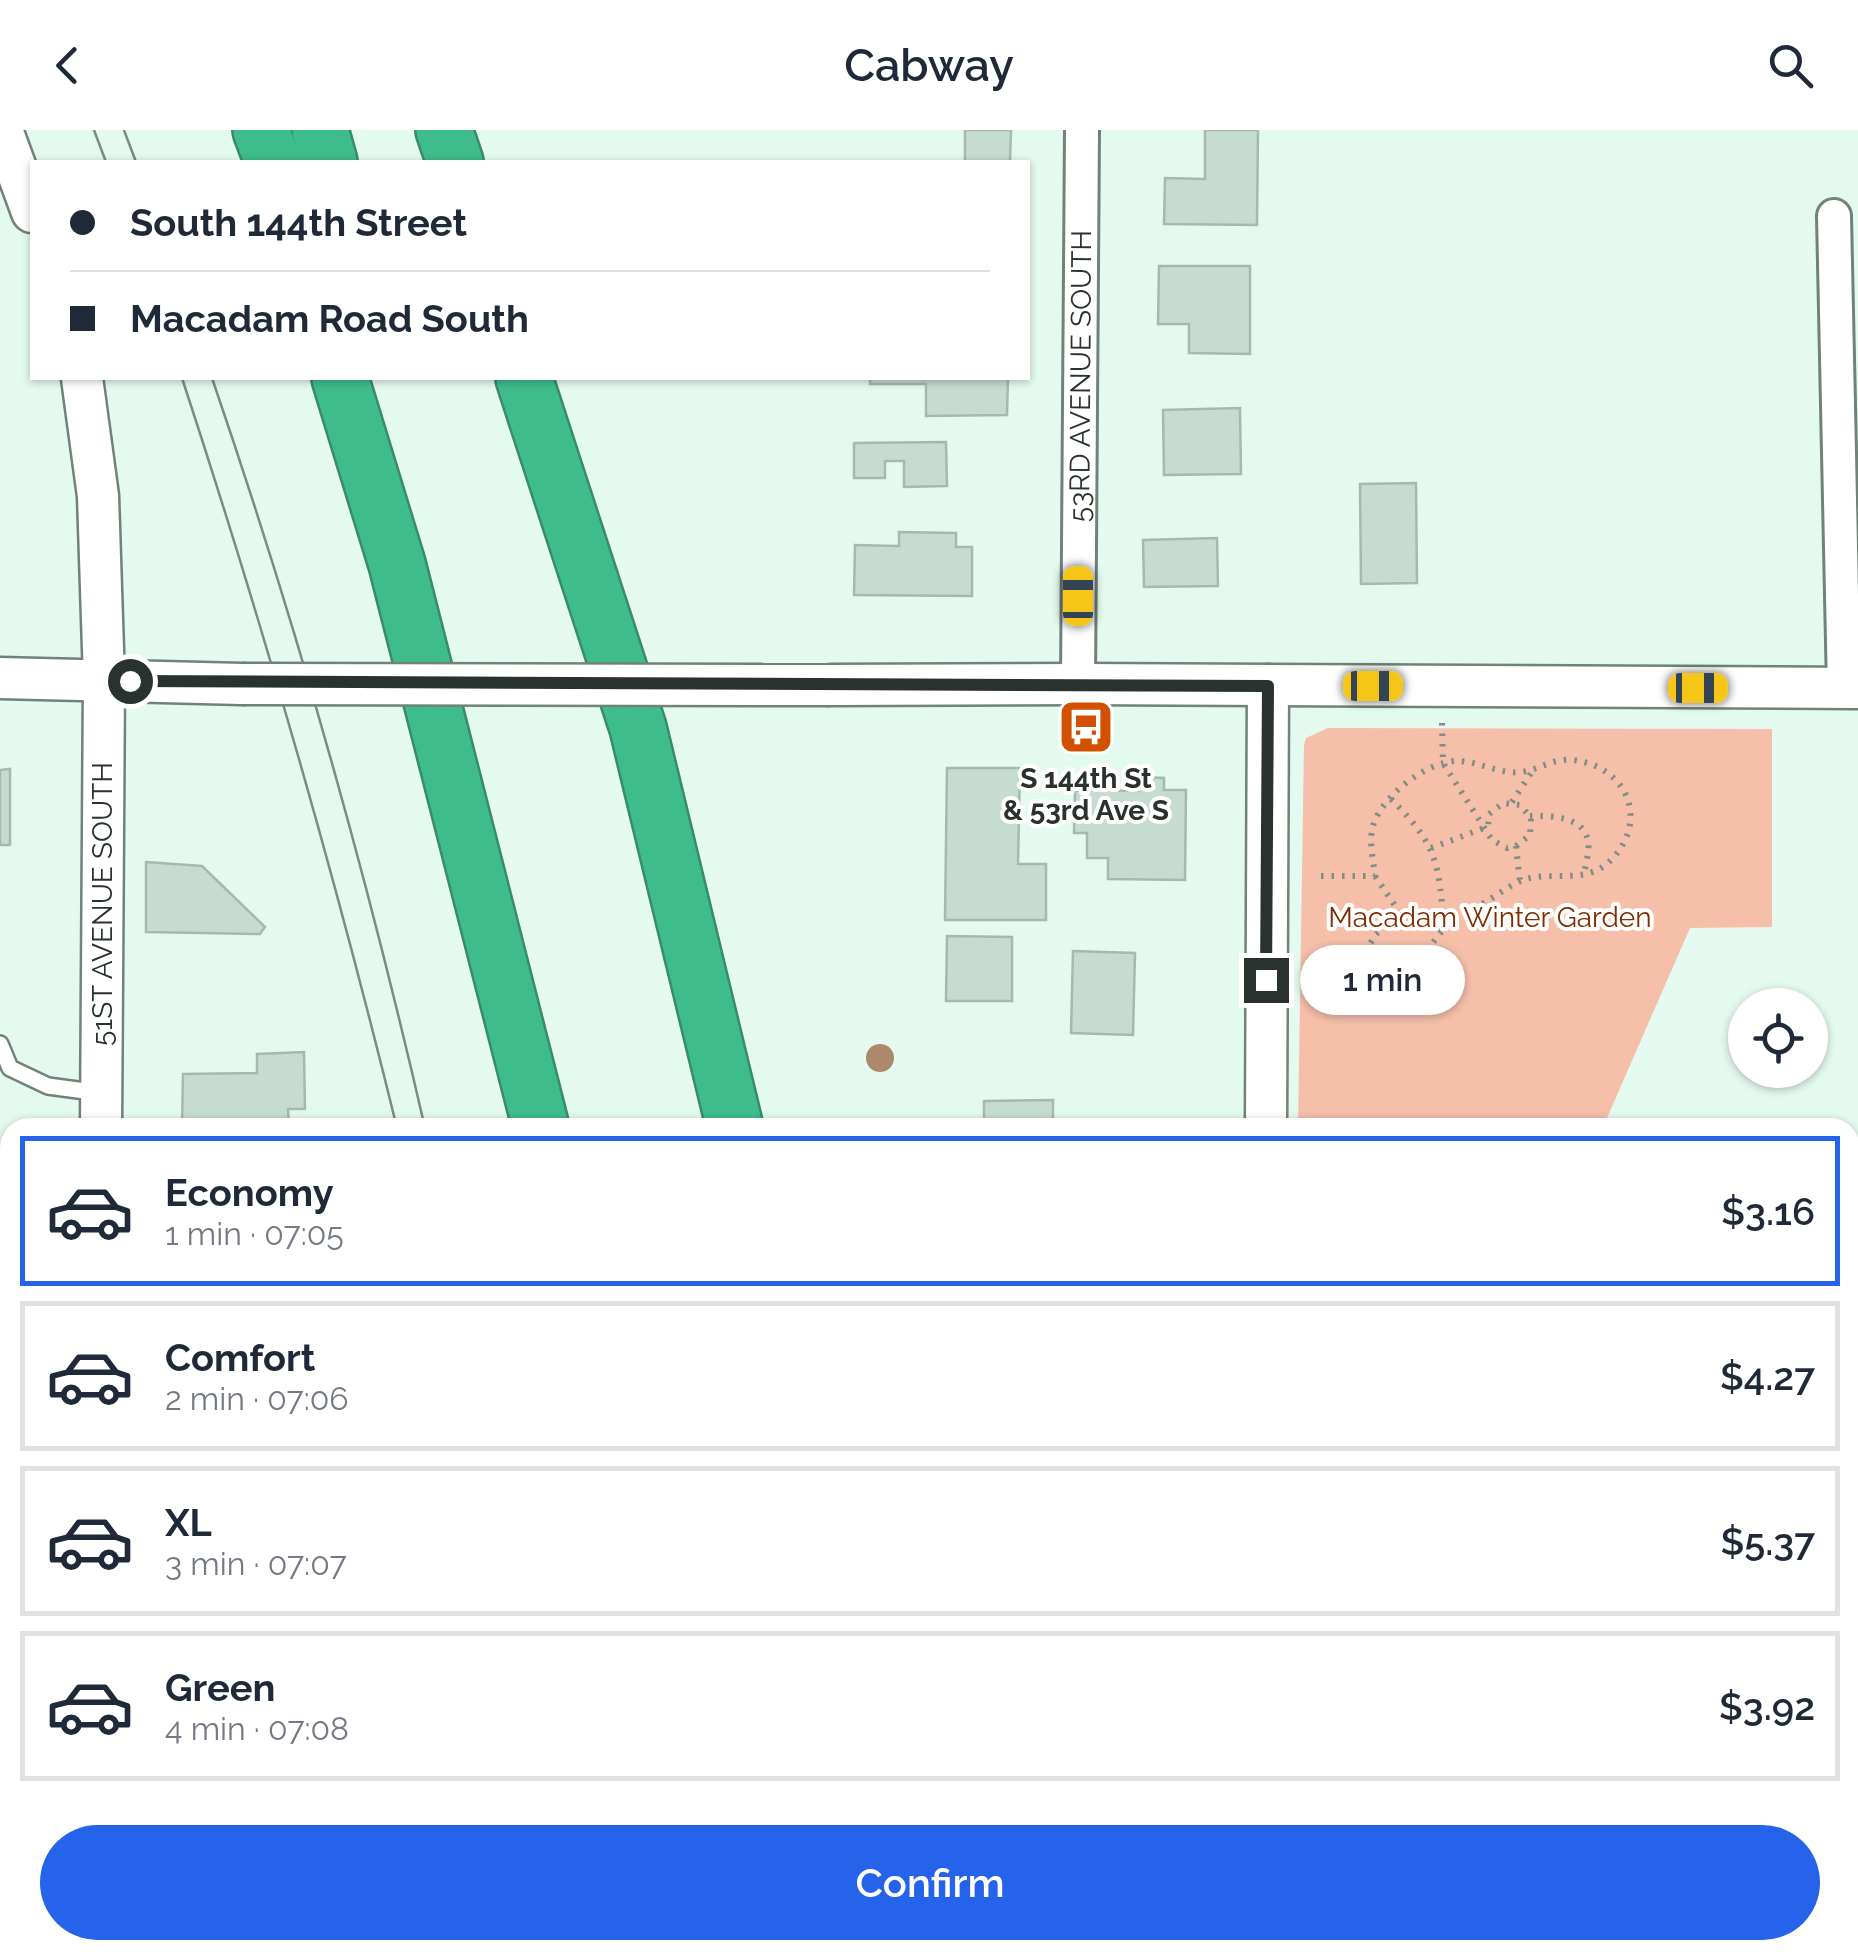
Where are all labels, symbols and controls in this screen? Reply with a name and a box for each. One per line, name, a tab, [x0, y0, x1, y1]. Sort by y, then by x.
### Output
icon: back	[40, 38, 95, 93]
icon: search	[1763, 38, 1818, 93]
text: Cabway	[844, 39, 1014, 92]
text: South 144th Street	[130, 200, 467, 245]
street label: 53RD AVENUE SOUTH	[1063, 230, 1098, 522]
text: Macadam Road South	[130, 296, 529, 341]
car	[1063, 566, 1093, 626]
route start	[108, 659, 153, 704]
car	[1343, 671, 1403, 701]
car	[1668, 673, 1728, 703]
bus stop icon: S 144th St & 53rd Ave S	[1056, 697, 1116, 757]
street label: 51ST AVENUE SOUTH	[86, 762, 119, 1046]
place label: S 144th St & 53rd Ave S	[1003, 762, 1169, 827]
park label: Macadam Winter Garden	[1328, 901, 1652, 934]
callout: 1 min	[1301, 945, 1466, 1015]
route end	[1244, 958, 1289, 1003]
text: 1 min	[1343, 961, 1422, 998]
map controls	[1728, 988, 1828, 1088]
button: locate	[1728, 988, 1828, 1088]
icon: car	[45, 1166, 135, 1256]
text: Economy	[165, 1170, 334, 1215]
text: $3.16	[1721, 1189, 1815, 1234]
text: 1 min · 07:05	[165, 1215, 344, 1252]
icon: car	[45, 1331, 135, 1421]
text: Comfort	[165, 1335, 315, 1380]
text: $4.27	[1720, 1354, 1815, 1399]
text: 2 min · 07:06	[165, 1380, 349, 1417]
icon: car	[45, 1496, 135, 1586]
text: XL	[165, 1500, 212, 1545]
text: $5.37	[1720, 1519, 1815, 1564]
text: 3 min · 07:07	[165, 1545, 347, 1582]
icon: car	[45, 1661, 135, 1751]
text: Green	[165, 1665, 275, 1710]
text: $3.92	[1719, 1684, 1815, 1729]
text: 4 min · 07:08	[165, 1710, 349, 1747]
button: Confirm	[40, 1825, 1820, 1940]

